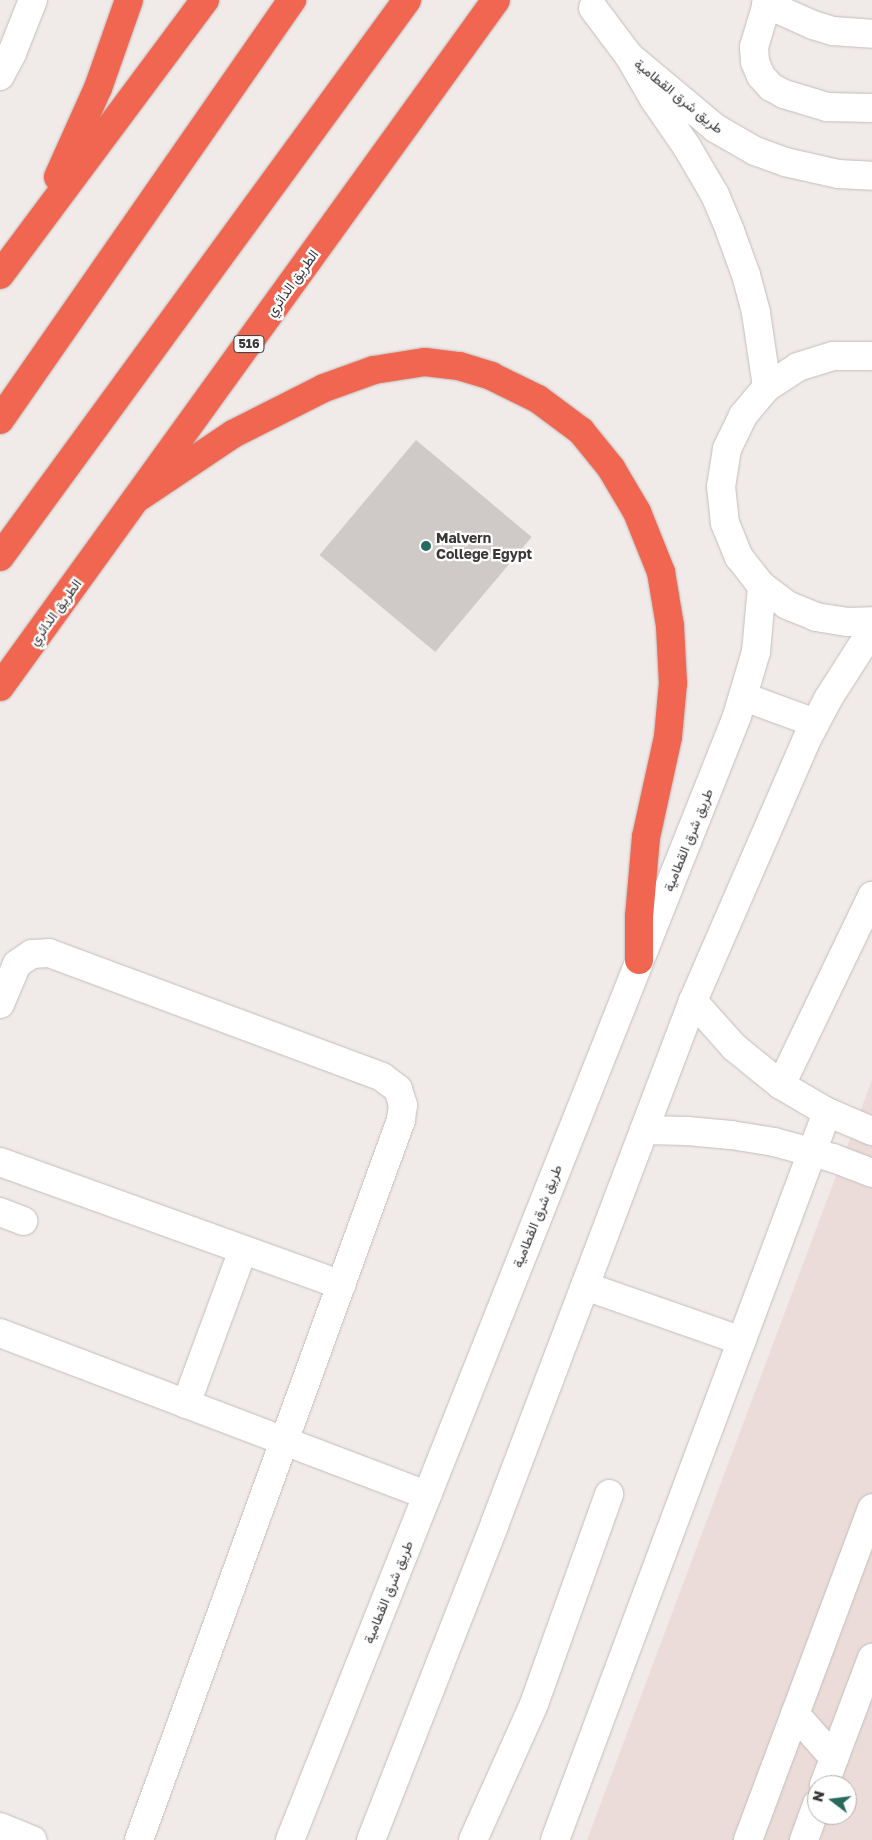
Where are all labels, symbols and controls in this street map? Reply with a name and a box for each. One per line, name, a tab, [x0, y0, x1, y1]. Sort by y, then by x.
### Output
street label: طريق شرق القطامية	[631, 55, 727, 137]
street label: الطريق الدائري	[262, 246, 322, 320]
road number: 516	[233, 334, 265, 354]
place label: Malvern College Egypt	[436, 530, 532, 562]
marker: Malvern College Egypt	[420, 540, 432, 552]
street label: الطريق الدائري	[25, 575, 85, 649]
street label: طريق شرق القطامية	[660, 786, 716, 894]
street label: طريق شرق القطامية	[509, 1162, 565, 1270]
street label: طريق شرق القطامية	[360, 1538, 416, 1646]
north arrow	[807, 1775, 857, 1825]
text: N	[808, 1789, 828, 1804]

